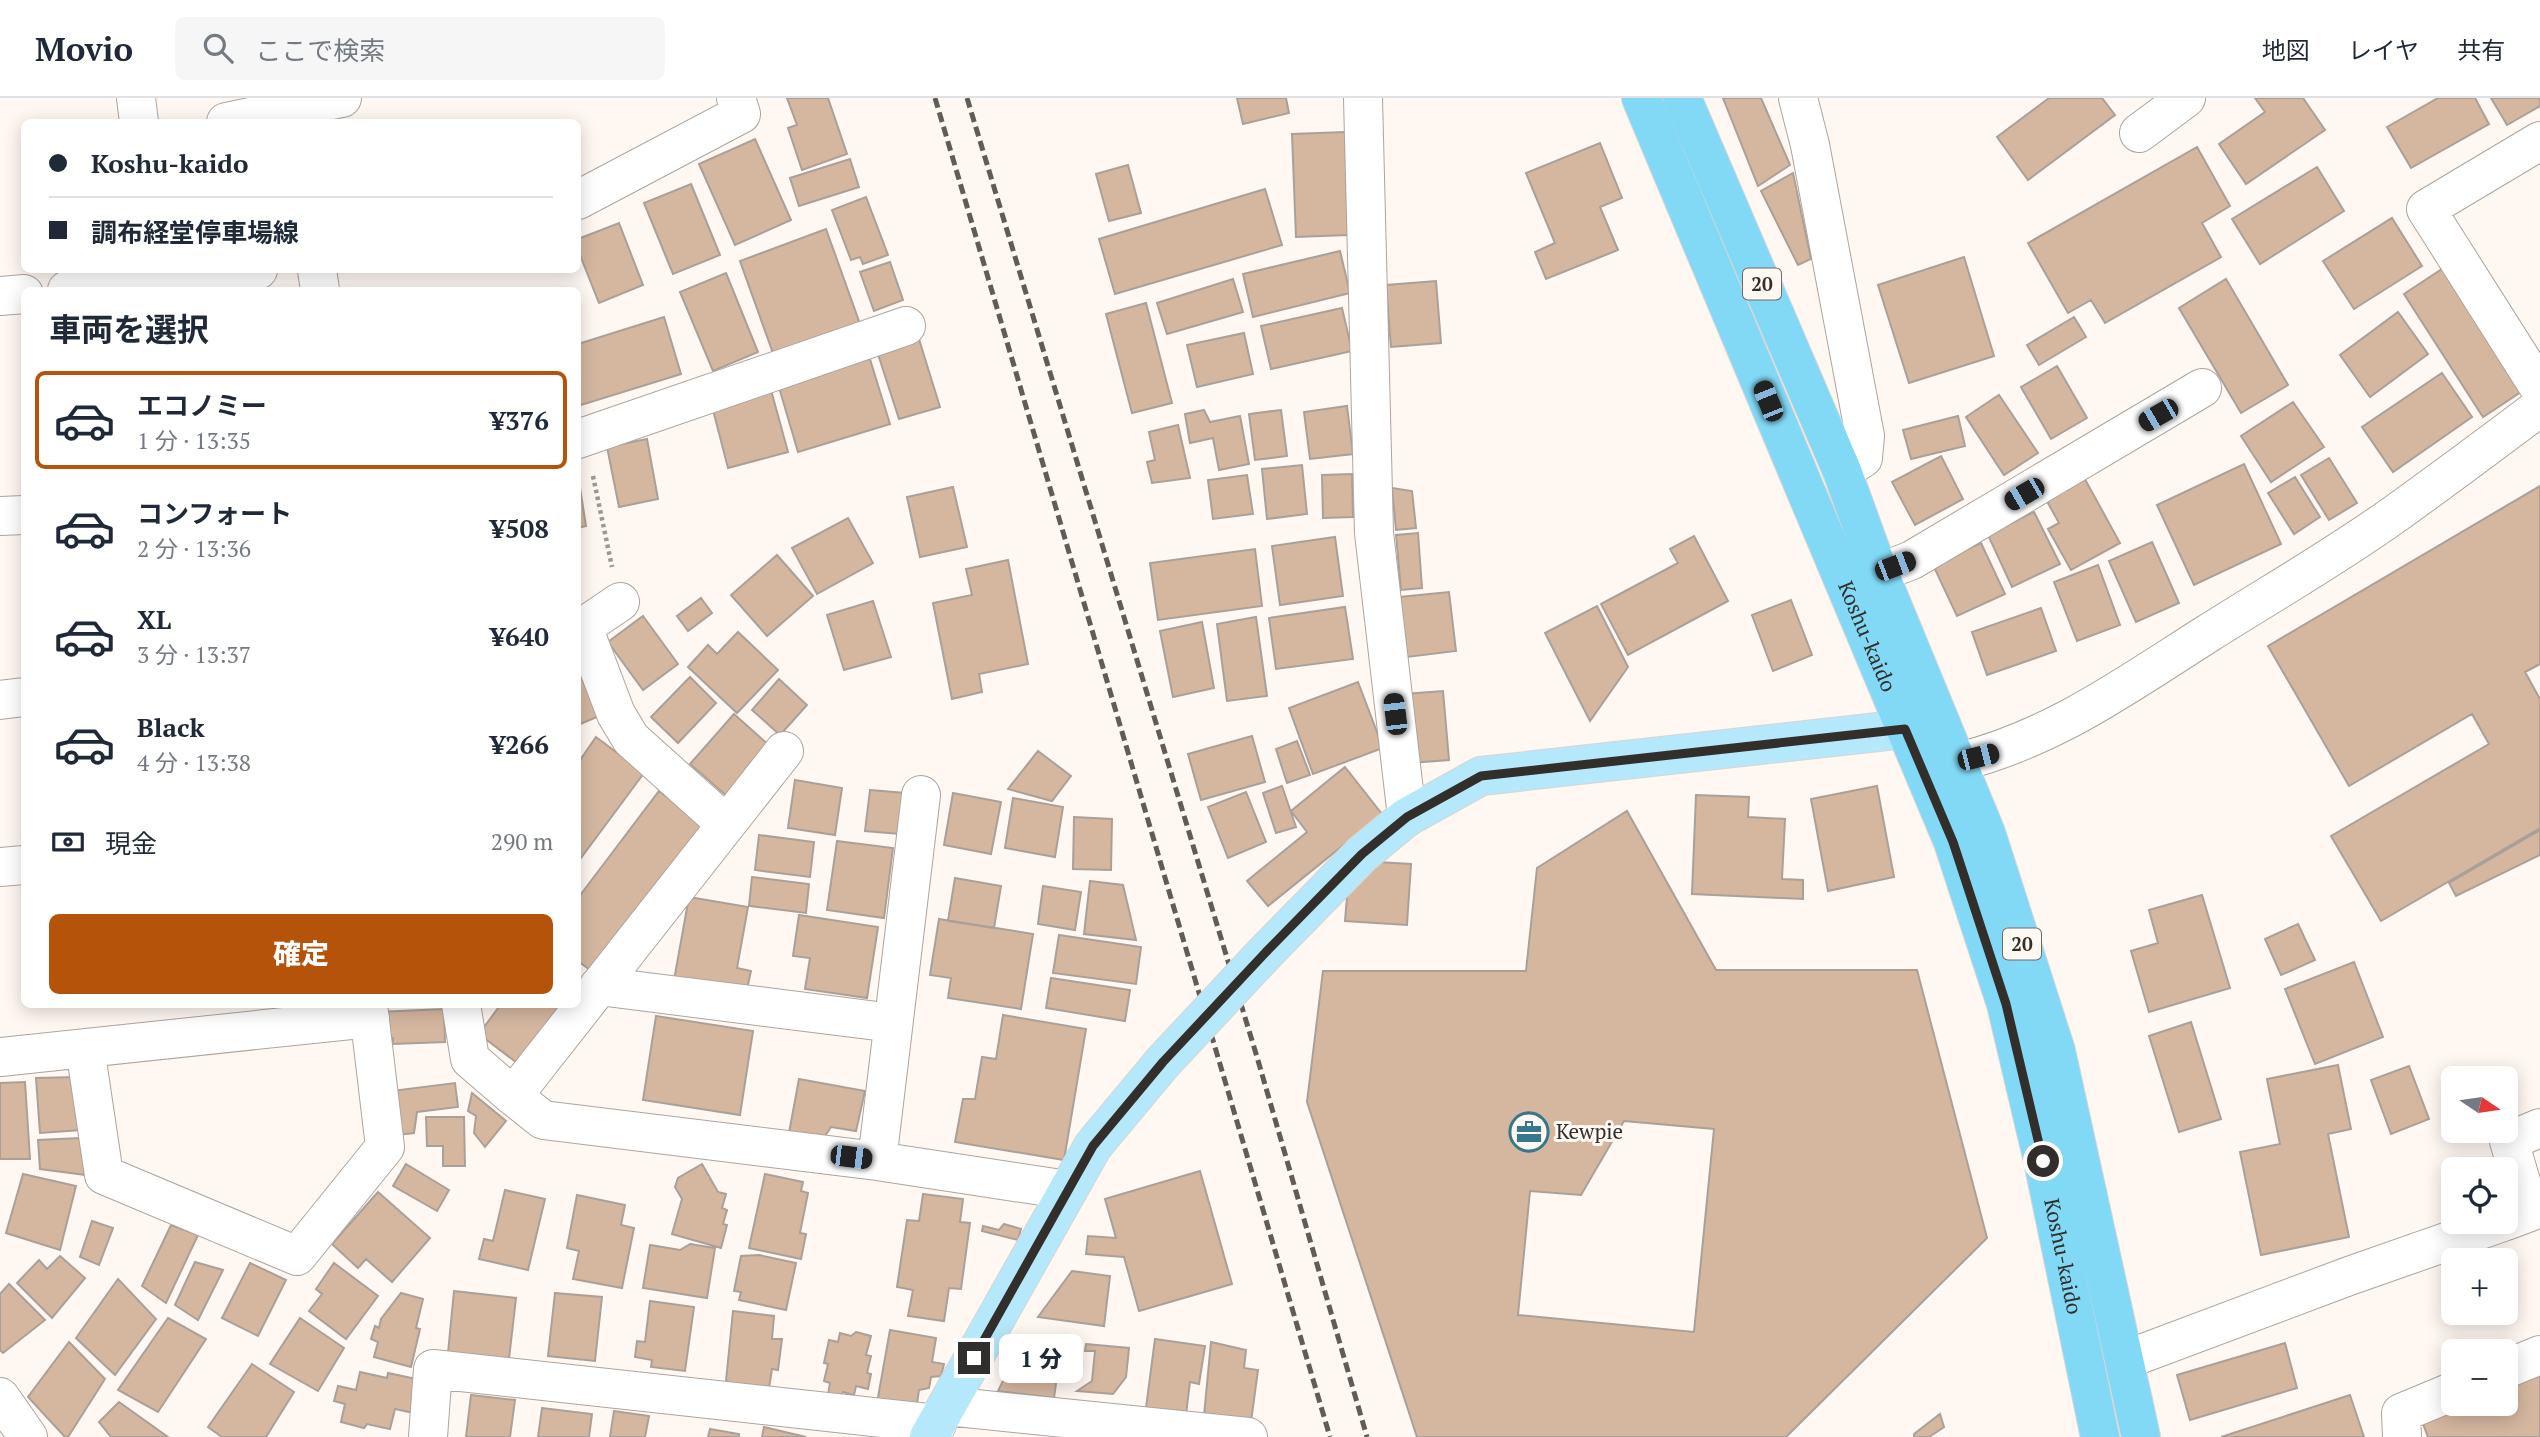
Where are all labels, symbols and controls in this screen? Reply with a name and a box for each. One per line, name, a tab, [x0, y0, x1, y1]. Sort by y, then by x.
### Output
search box	[175, 17, 665, 80]
text: Movio	[35, 27, 133, 70]
icon: search	[199, 29, 237, 67]
text: ここで検索	[255, 33, 385, 67]
text: 地図	[2262, 34, 2310, 66]
text: レイヤ	[2348, 34, 2419, 66]
text: 共有	[2457, 34, 2505, 66]
text: Koshu-kaido	[91, 146, 248, 180]
text: 調布経堂停車場線	[91, 215, 299, 249]
road number: 20	[1743, 268, 1781, 300]
text: 車両を選択	[49, 308, 209, 350]
car	[1751, 378, 1786, 424]
text: エコノミー	[137, 388, 267, 422]
icon: car	[53, 389, 116, 452]
car	[2135, 395, 2182, 435]
text: ¥376	[490, 403, 549, 437]
text: 1 分 · 13:35	[137, 425, 251, 456]
car	[2001, 474, 2048, 514]
text: コンフォート	[137, 496, 292, 530]
icon: car	[53, 497, 116, 560]
text: ¥508	[490, 511, 549, 545]
text: 2 分 · 13:36	[137, 533, 251, 564]
car	[1872, 549, 1919, 583]
street label: Koshu-kaido	[1832, 577, 1903, 696]
text: XL	[137, 602, 171, 636]
icon: car	[53, 605, 116, 668]
text: ¥640	[490, 619, 549, 653]
text: 3 分 · 13:37	[137, 639, 251, 670]
car	[1383, 692, 1408, 736]
text: Black	[137, 710, 205, 744]
icon: car	[53, 713, 116, 776]
text: ¥266	[490, 727, 549, 761]
car	[1956, 742, 2001, 772]
text: 4 分 · 13:38	[137, 747, 251, 778]
icon: cash	[49, 823, 87, 861]
text: 現金	[105, 826, 157, 860]
text: 290 m	[491, 826, 553, 857]
button: 確定	[49, 914, 553, 994]
road number: 20	[2003, 929, 2041, 960]
north arrow	[2441, 1066, 2518, 1143]
map controls	[2441, 1066, 2518, 1416]
office icon: Kewpie	[1508, 1111, 1550, 1153]
place label: Kewpie	[1556, 1117, 1623, 1145]
car	[829, 1144, 874, 1170]
route start	[2027, 1145, 2059, 1177]
button: locate	[2441, 1157, 2518, 1234]
street label: Koshu-kaido	[2038, 1196, 2089, 1317]
button: +	[2441, 1248, 2518, 1325]
callout: 1 分	[998, 1334, 1082, 1382]
button: −	[2441, 1339, 2518, 1416]
route end	[958, 1342, 990, 1374]
text: 1 分	[1020, 1343, 1062, 1374]

